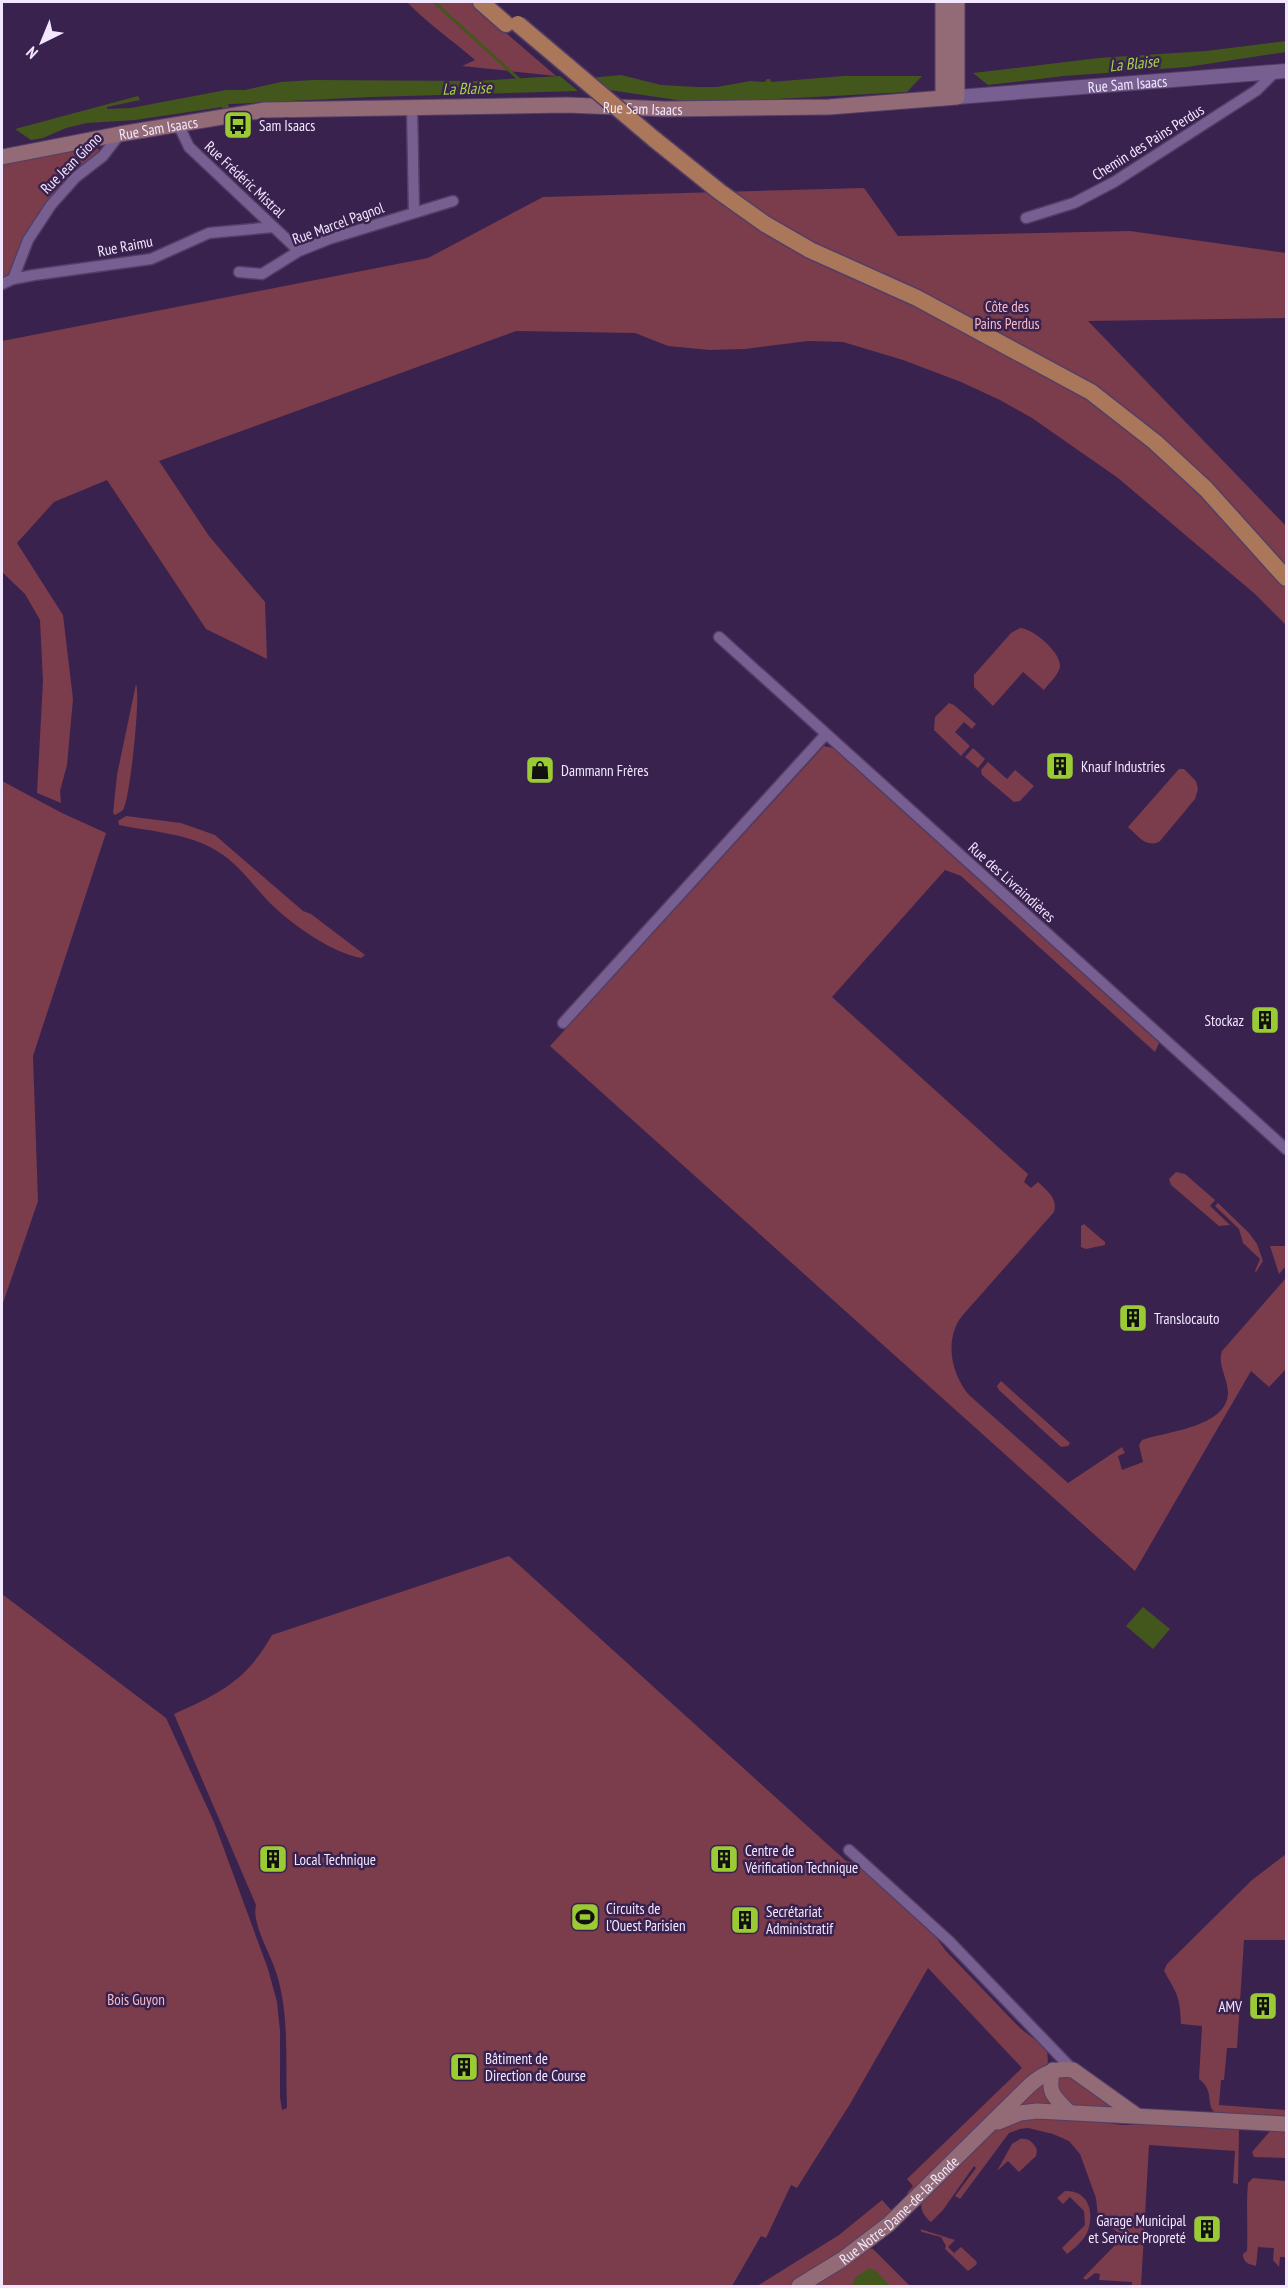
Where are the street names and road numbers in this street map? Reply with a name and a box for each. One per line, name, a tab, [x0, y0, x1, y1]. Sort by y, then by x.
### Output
street label: Rue Sam Isaacs	[1087, 71, 1168, 96]
street label: Rue Sam Isaacs	[603, 97, 683, 118]
street label: Chemin des Pains Perdus	[1088, 100, 1208, 184]
street label: Rue Sam Isaacs	[117, 112, 199, 144]
street label: Rue Jean Giono	[36, 128, 106, 198]
street label: Rue Frédéric Mistral	[201, 137, 290, 222]
street label: Rue Marcel Pagnol	[290, 197, 387, 248]
street label: Rue Raimu	[96, 231, 154, 261]
street label: Rue des Livraindières	[965, 838, 1059, 926]
street label: Rue Notre-Dame-de-la-Ronde	[835, 2151, 962, 2268]

